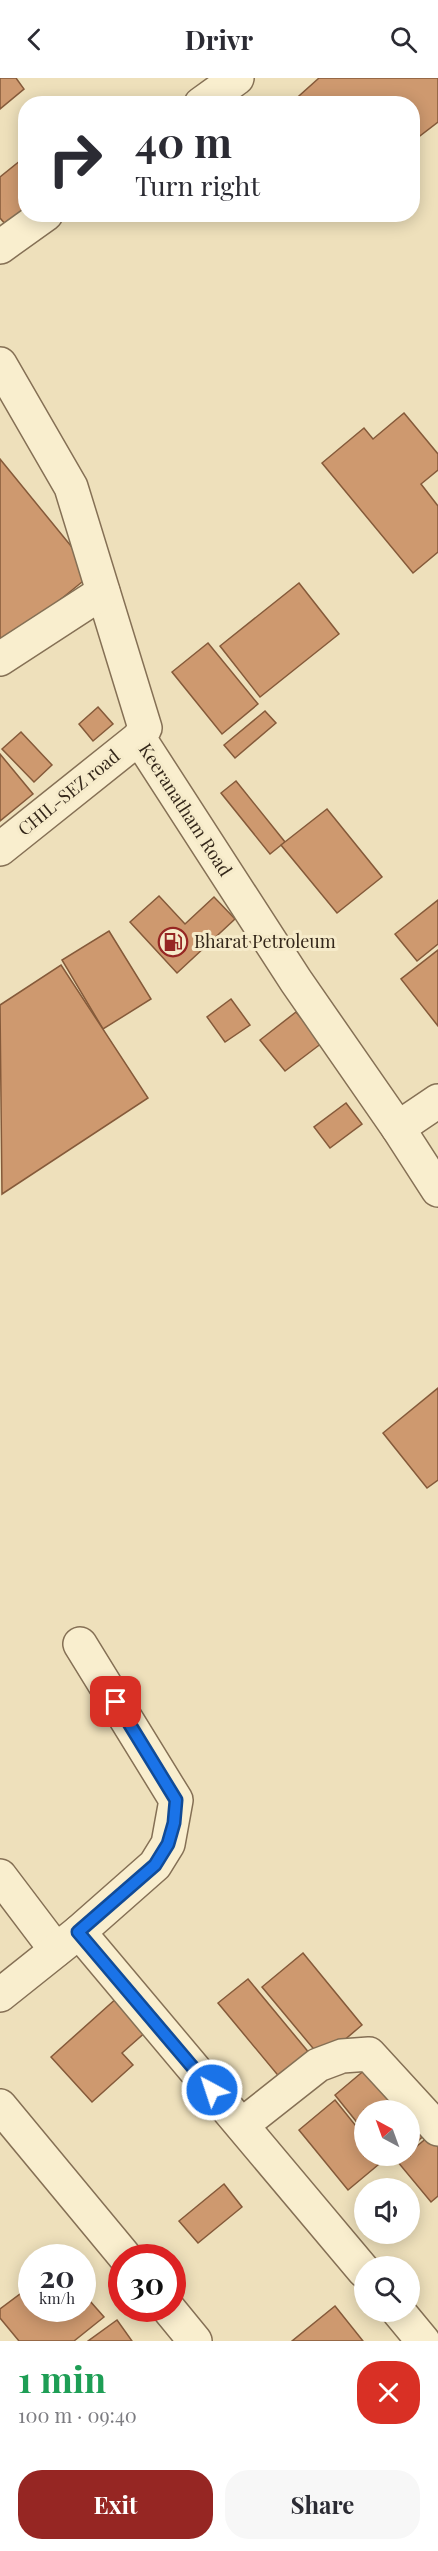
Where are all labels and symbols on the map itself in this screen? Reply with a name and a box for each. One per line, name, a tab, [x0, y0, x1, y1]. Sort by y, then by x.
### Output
street label: Keeranatham Road	[134, 738, 238, 881]
street label: CHIL-SEZ road	[12, 743, 125, 841]
fuel station icon: Bharat Petroleum	[157, 926, 189, 958]
place label: Bharat Petroleum	[194, 929, 336, 953]
pin	[90, 1676, 141, 1727]
position arrow	[180, 2058, 244, 2122]
north arrow	[354, 2100, 420, 2166]
speed limit sign: 30	[108, 2244, 186, 2322]

